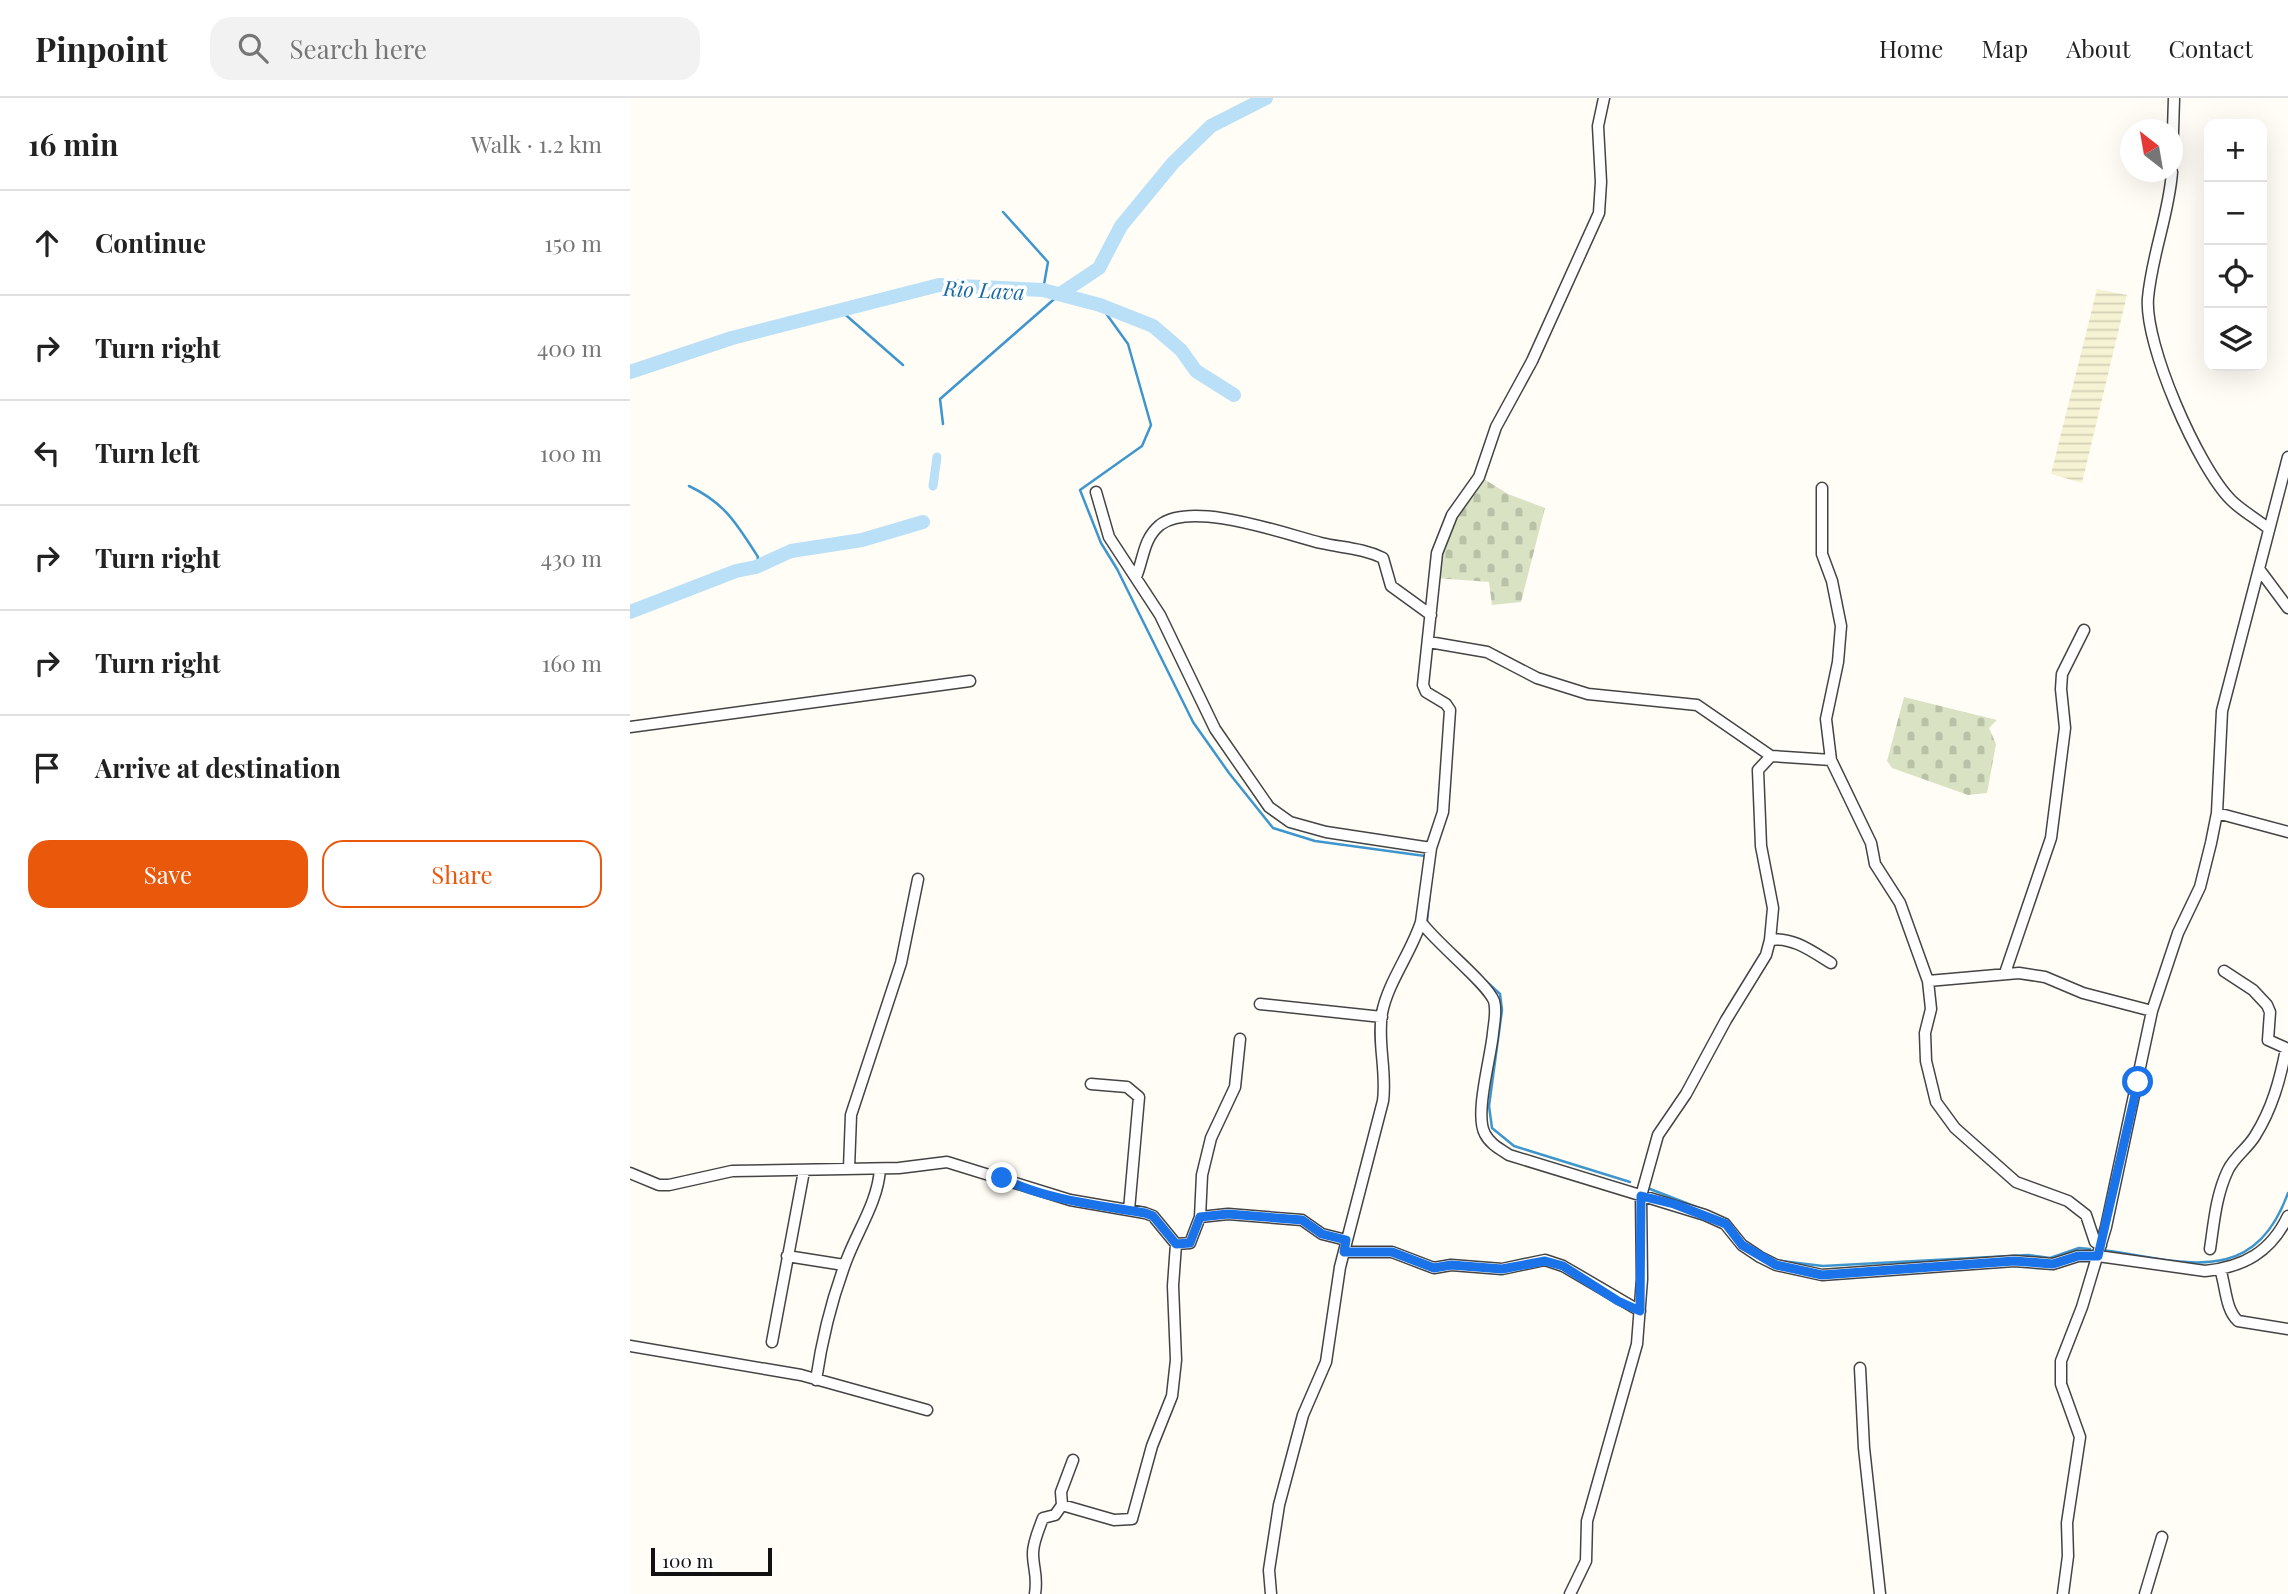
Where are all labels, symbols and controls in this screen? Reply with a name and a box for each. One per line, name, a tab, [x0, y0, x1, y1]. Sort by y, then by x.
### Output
search box	[210, 17, 700, 80]
text: Pinpoint	[35, 26, 168, 70]
icon: search	[234, 29, 272, 67]
text: Search here	[290, 31, 427, 66]
text: Home	[1879, 32, 1943, 64]
text: Map	[1981, 32, 2028, 64]
text: About	[2066, 32, 2130, 64]
text: Contact	[2168, 32, 2253, 64]
north arrow	[2120, 119, 2183, 182]
map controls	[2204, 119, 2267, 371]
button: +	[2204, 119, 2267, 182]
text: 16 min	[28, 124, 118, 164]
text: Walk · 1.2 km	[471, 128, 602, 159]
button: −	[2204, 182, 2267, 245]
icon: ahead	[28, 224, 66, 262]
text: Continue	[95, 225, 206, 260]
text: 150 m	[544, 227, 602, 258]
button: locate	[2204, 245, 2267, 308]
water label: Rio Lava	[942, 273, 1025, 305]
button: layers	[2204, 308, 2267, 371]
icon: right	[28, 329, 66, 367]
text: Turn right	[95, 330, 221, 365]
text: 400 m	[537, 332, 602, 363]
icon: left	[28, 434, 66, 472]
text: Turn left	[95, 435, 200, 470]
text: 100 m	[540, 437, 602, 468]
icon: right	[28, 539, 66, 577]
text: Turn right	[95, 540, 221, 575]
text: 430 m	[541, 542, 602, 573]
icon: right	[28, 644, 66, 682]
text: Turn right	[95, 645, 221, 680]
text: 160 m	[542, 647, 602, 678]
icon: arrive	[28, 749, 66, 787]
text: Arrive at destination	[95, 750, 341, 785]
button: Save	[28, 840, 308, 908]
button: Share	[322, 840, 602, 908]
route start	[2122, 1066, 2153, 1097]
route end	[986, 1162, 1017, 1193]
scale bar	[651, 1545, 772, 1577]
text: 100 m	[662, 1547, 713, 1573]

